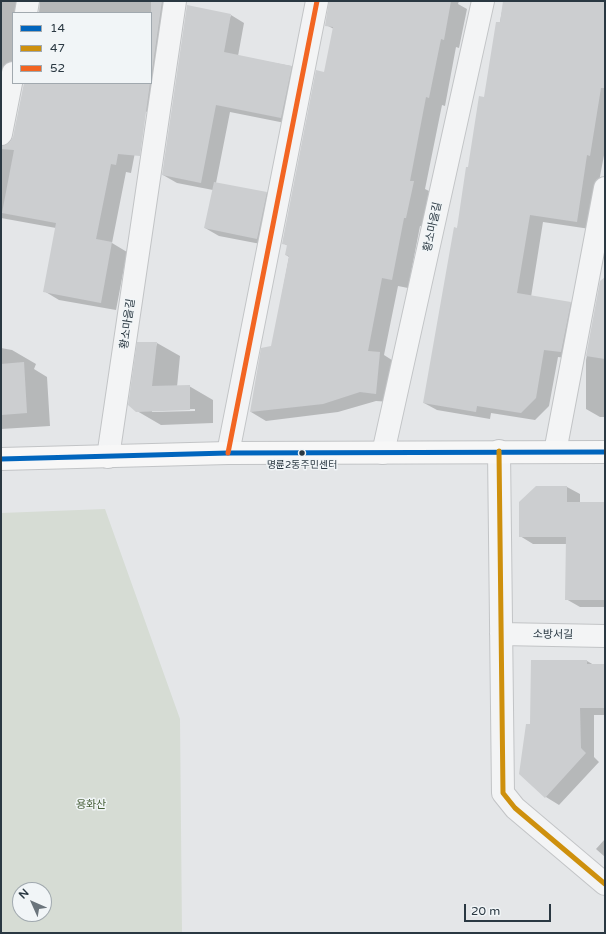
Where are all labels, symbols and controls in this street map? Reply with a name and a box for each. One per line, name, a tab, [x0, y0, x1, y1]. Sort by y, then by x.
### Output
legend	[12, 12, 152, 84]
text: 14	[50, 21, 65, 35]
text: 47	[50, 41, 65, 55]
text: 52	[50, 61, 65, 75]
street label: 황소마을길	[421, 201, 445, 253]
street label: 황소마을길	[118, 298, 138, 350]
marker: 명륜2동주민센터	[297, 448, 307, 458]
place label: 명륜2동주민센터	[267, 459, 337, 471]
street label: 소방서길	[533, 628, 573, 642]
park label: 용화산	[76, 798, 106, 812]
north arrow	[12, 882, 52, 922]
text: N	[16, 886, 32, 902]
scale bar	[466, 896, 553, 922]
text: 20 m	[471, 904, 500, 918]

